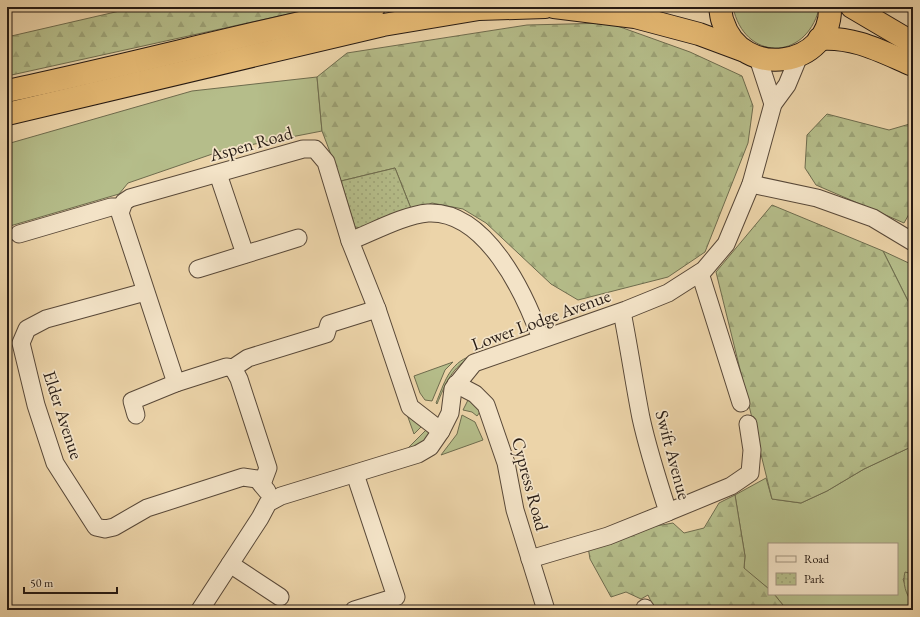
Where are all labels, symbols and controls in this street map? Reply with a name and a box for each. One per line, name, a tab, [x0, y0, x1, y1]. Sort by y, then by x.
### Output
street label: Aspen Road	[206, 120, 296, 167]
street label: Lower Lodge Avenue	[468, 284, 614, 355]
street label: Elder Avenue	[38, 368, 89, 462]
street label: Swift Avenue	[651, 408, 696, 502]
street label: Cypress Road	[507, 435, 554, 534]
legend	[768, 543, 898, 595]
text: Road	[804, 551, 830, 567]
scale bar	[24, 569, 117, 595]
text: Park	[804, 571, 825, 587]
text: 50 m	[30, 575, 54, 591]

